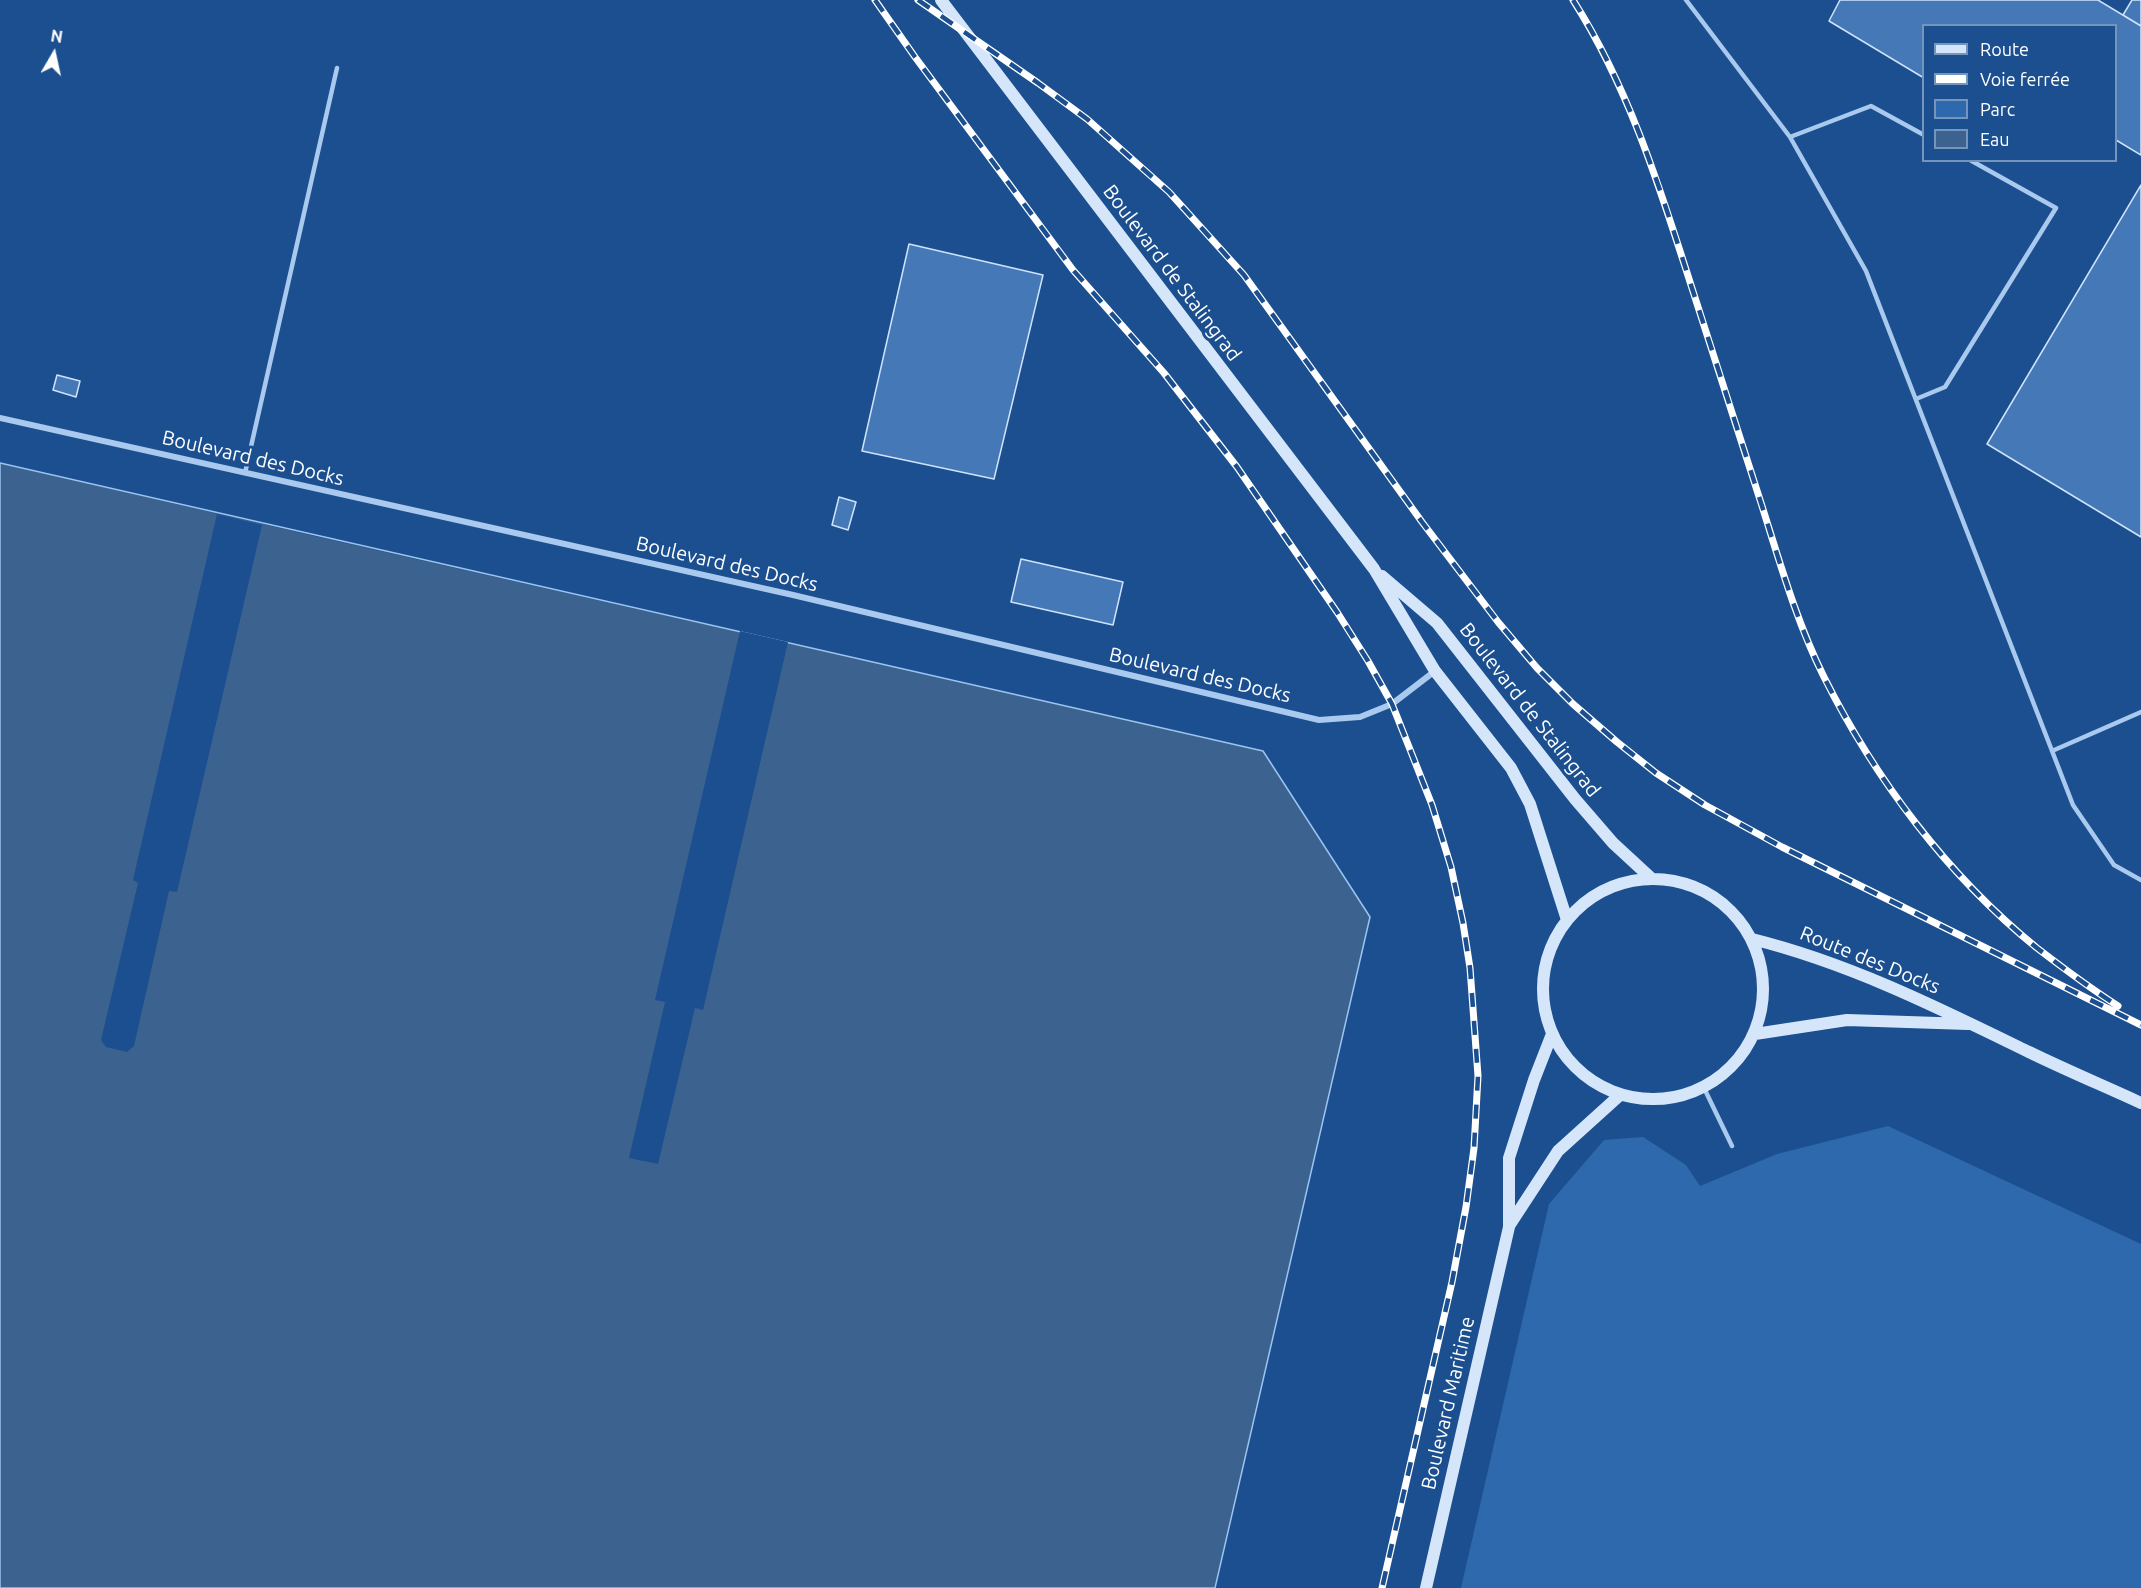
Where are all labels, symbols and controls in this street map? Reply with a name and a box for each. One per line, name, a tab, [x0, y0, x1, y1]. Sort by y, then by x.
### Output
north arrow	[24, 24, 84, 84]
legend	[1922, 24, 2117, 162]
text: N	[50, 26, 64, 46]
text: Route	[1980, 39, 2029, 59]
text: Voie ferrée	[1980, 69, 2070, 89]
text: Parc	[1980, 99, 2015, 119]
text: Eau	[1980, 129, 2010, 149]
street label: Boulevard de Stalingrad	[1098, 180, 1246, 366]
street label: Boulevard des Docks	[160, 425, 346, 491]
street label: Boulevard des Docks	[634, 531, 820, 597]
street label: Boulevard de Stalingrad	[1455, 618, 1605, 802]
street label: Boulevard des Docks	[1107, 642, 1293, 708]
street label: Route des Docks	[1796, 921, 1944, 999]
street label: Boulevard Maritime	[1416, 1314, 1480, 1492]

